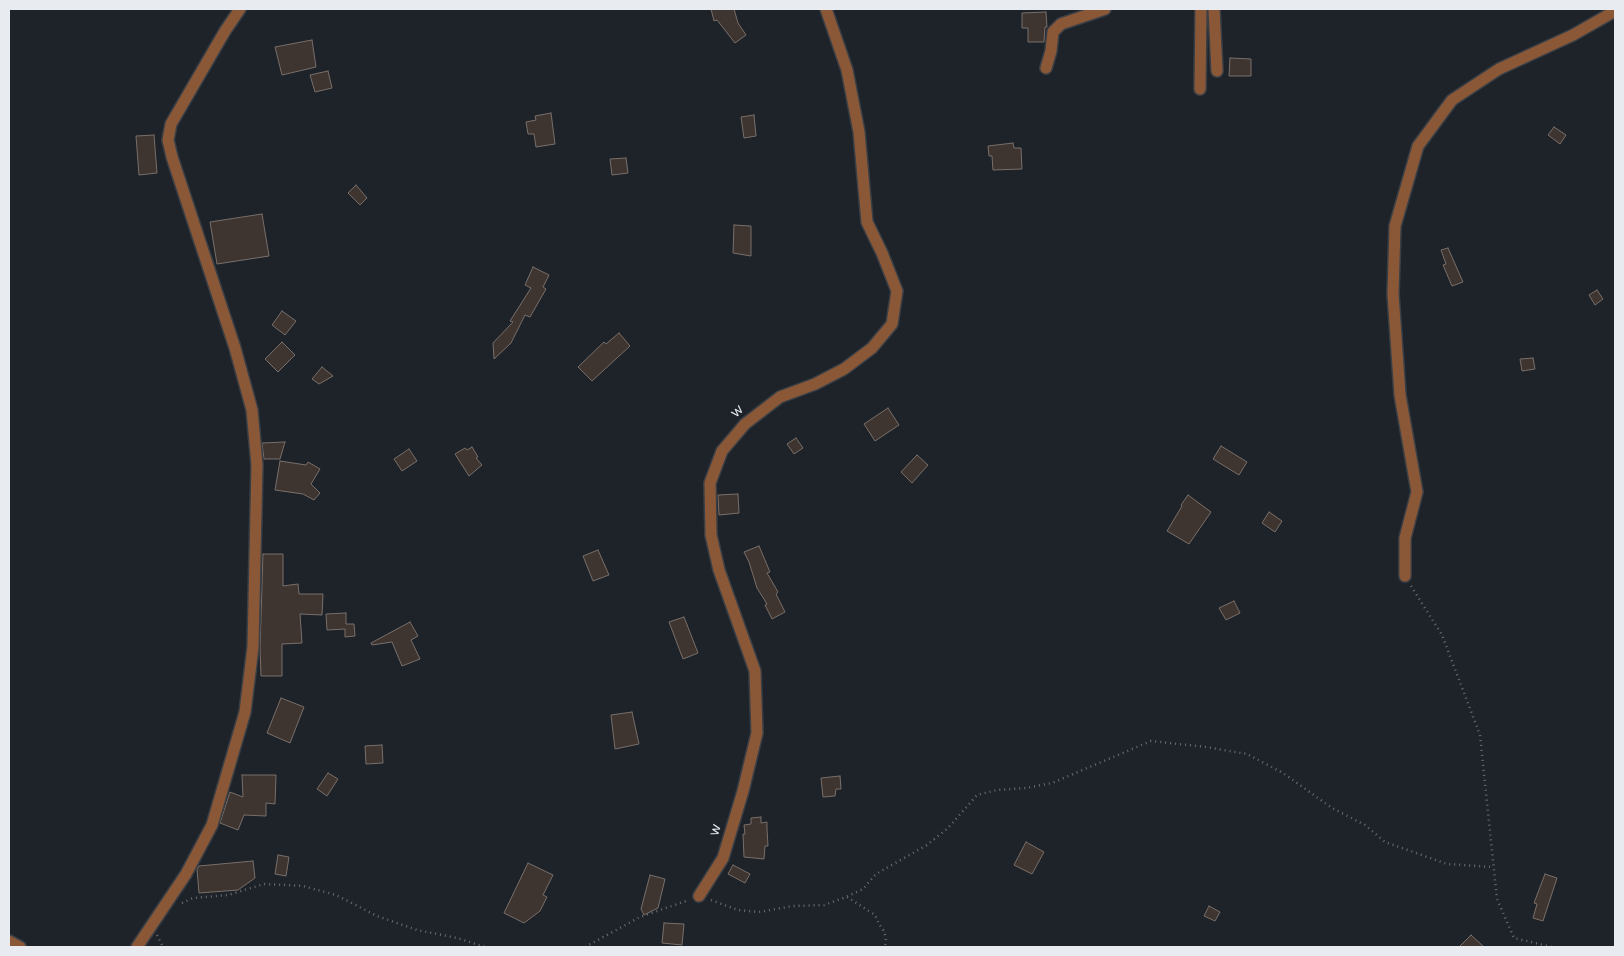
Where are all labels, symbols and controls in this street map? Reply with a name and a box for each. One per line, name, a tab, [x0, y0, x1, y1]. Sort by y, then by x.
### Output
street label: w	[726, 400, 748, 422]
street label: w	[704, 822, 726, 838]

